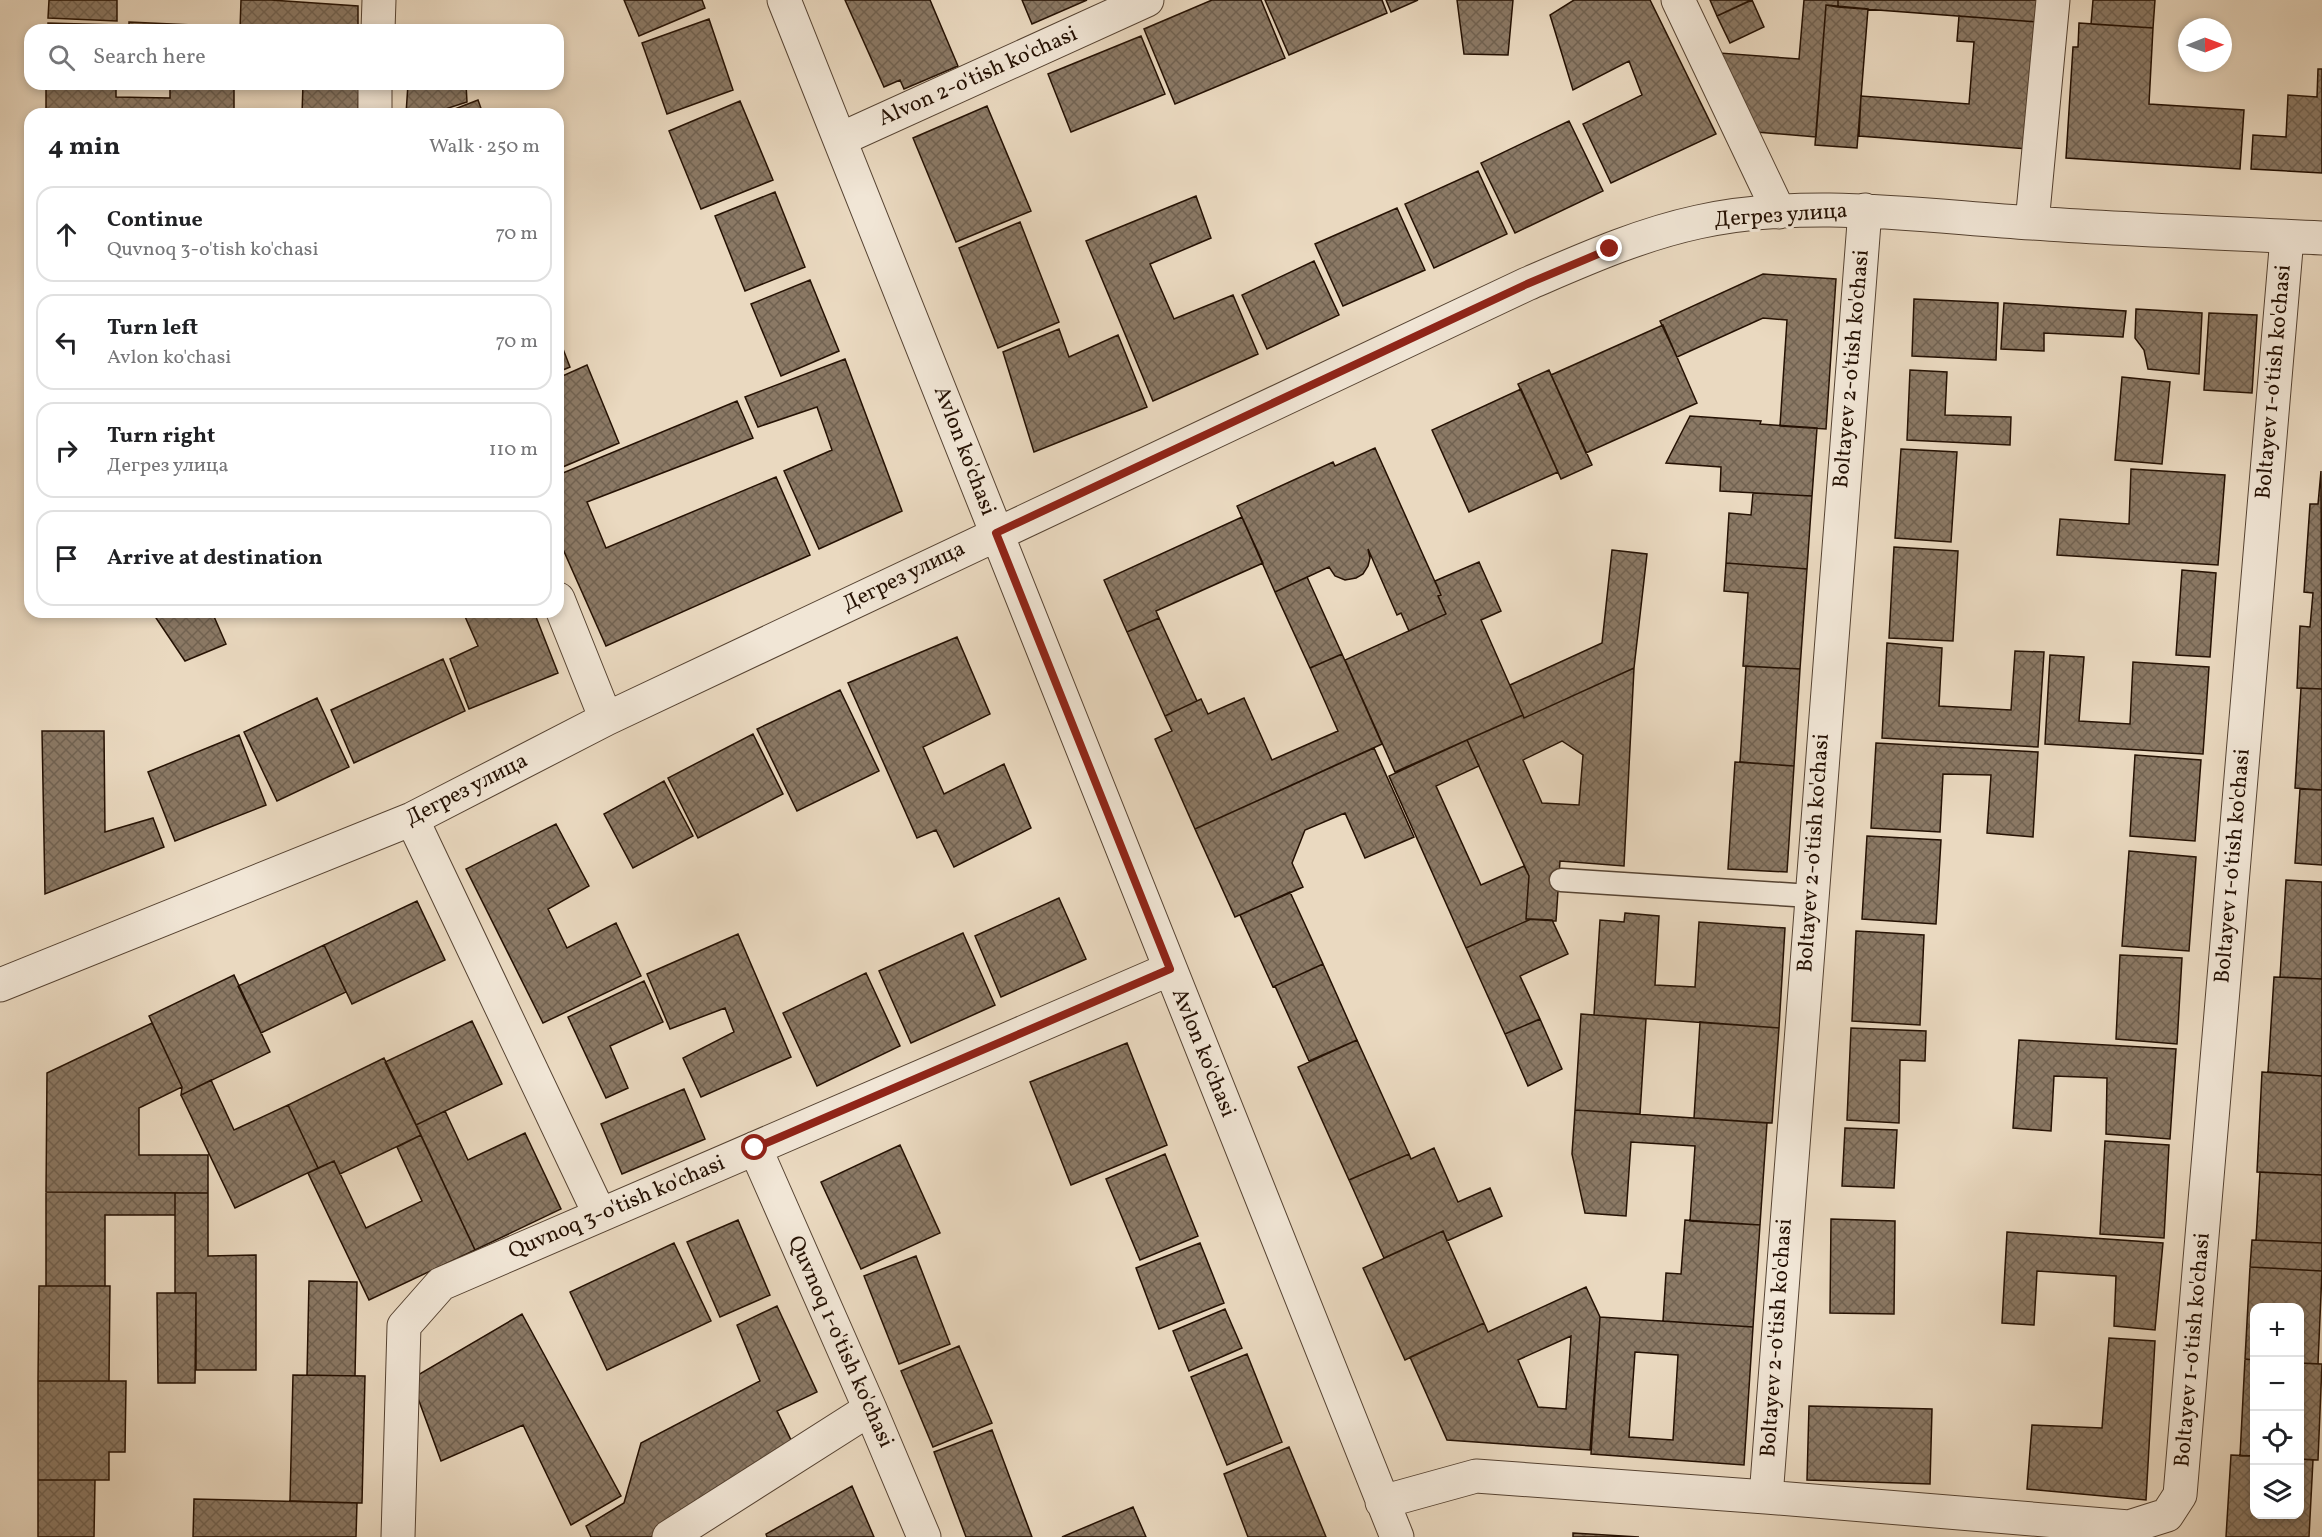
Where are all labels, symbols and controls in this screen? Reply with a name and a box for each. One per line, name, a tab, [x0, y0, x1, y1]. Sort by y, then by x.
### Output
north arrow	[2178, 18, 2232, 72]
street label: Alvon 2-o'tish ko'chasi	[873, 19, 1083, 135]
search box	[24, 24, 564, 90]
icon: search	[45, 41, 78, 74]
text: Search here	[93, 42, 206, 73]
text: 4 min	[48, 129, 120, 165]
text: Walk · 250 m	[429, 133, 540, 161]
street label: Дегрез улица	[1713, 196, 1849, 236]
text: Continue	[107, 205, 203, 236]
icon: ahead	[50, 218, 83, 251]
text: 70 m	[495, 220, 538, 248]
route end	[1596, 235, 1622, 261]
text: Quvnoq 3-o'tish ko'chasi	[107, 236, 318, 264]
street label: Boltayev 2-o'tish ko'chasi	[1826, 248, 1878, 490]
street label: Boltayev 1-o'tish ko'chasi	[2248, 263, 2300, 501]
text: Turn left	[107, 313, 198, 344]
icon: left	[50, 326, 83, 359]
text: 70 m	[495, 328, 538, 356]
text: Avlon ko'chasi	[107, 344, 231, 372]
street label: Avlon ko'chasi	[925, 382, 1003, 520]
text: Turn right	[107, 421, 215, 452]
icon: right	[50, 434, 83, 467]
text: 110 m	[489, 436, 538, 464]
text: Дегрез улица	[107, 452, 228, 480]
street label: Дегрез улица	[837, 534, 971, 620]
icon: arrive	[50, 542, 83, 575]
text: Arrive at destination	[107, 543, 323, 574]
street label: Boltayev 2-o'tish ko'chasi	[1790, 732, 1838, 974]
street label: Дегрез улица	[400, 746, 534, 834]
street label: Boltayev 1-o'tish ko'chasi	[2207, 747, 2259, 985]
street label: Avlon ko'chasi	[1163, 984, 1243, 1122]
route start	[741, 1134, 767, 1160]
street label: Quvnoq 3-o'tish ko'chasi	[504, 1148, 730, 1268]
street label: Boltayev 2-o'tish ko'chasi	[1753, 1217, 1801, 1459]
street label: Quvnoq 1-o'tish ko'chasi	[779, 1231, 901, 1453]
street label: Boltayev 1-o'tish ko'chasi	[2167, 1231, 2219, 1469]
map controls	[2250, 1303, 2304, 1519]
button: +	[2250, 1303, 2304, 1357]
button: −	[2250, 1357, 2304, 1411]
button: locate	[2250, 1411, 2304, 1465]
button: layers	[2250, 1465, 2304, 1519]

